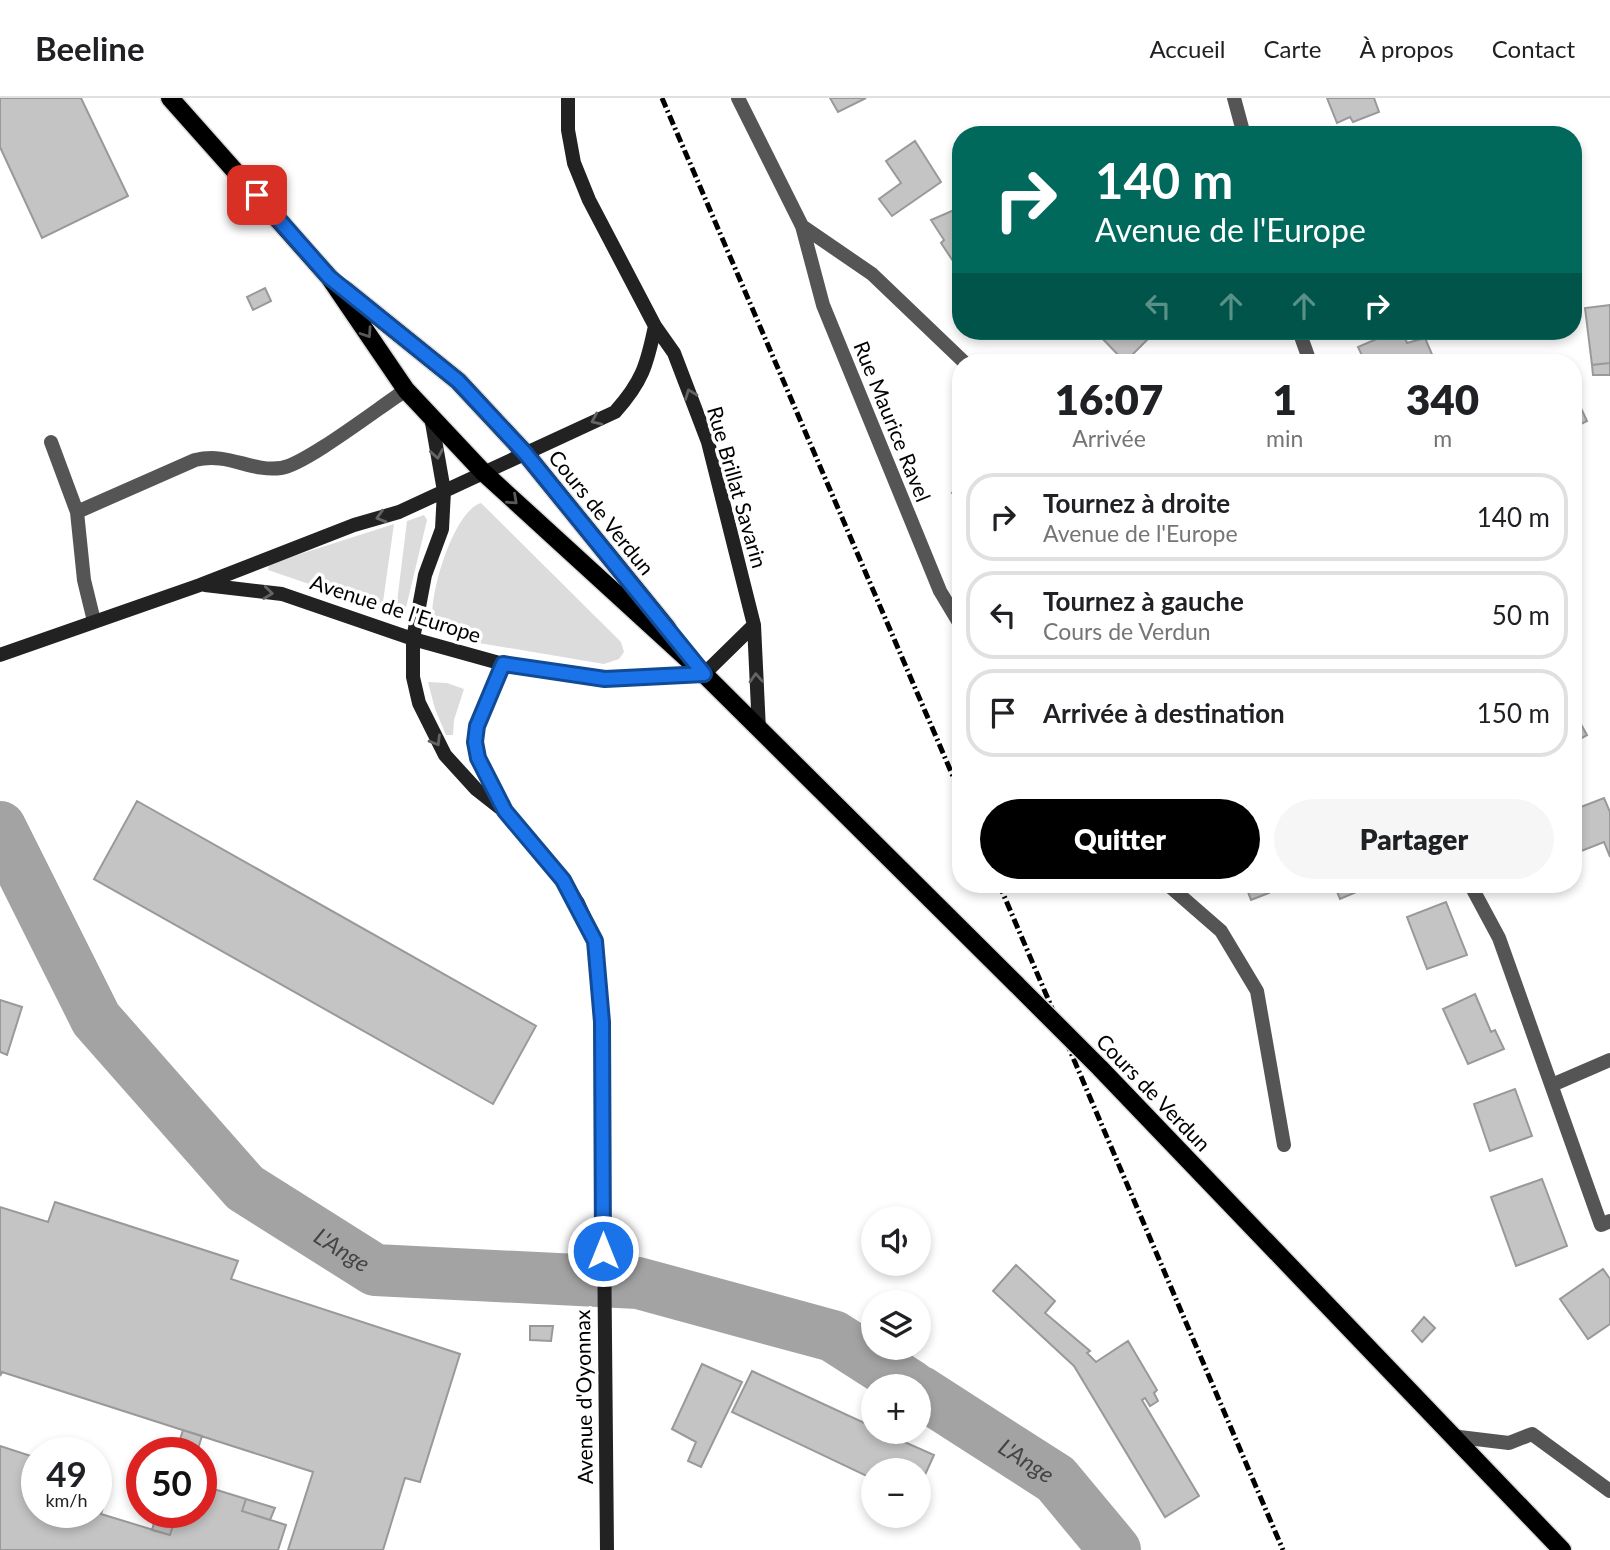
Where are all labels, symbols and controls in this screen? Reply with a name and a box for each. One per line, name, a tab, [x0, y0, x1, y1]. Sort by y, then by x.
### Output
text: Beeline	[35, 28, 145, 68]
text: Accueil	[1149, 34, 1225, 63]
text: Carte	[1263, 34, 1321, 63]
text: À propos	[1359, 34, 1454, 63]
text: Contact	[1492, 34, 1575, 63]
text: 140 m	[1095, 151, 1233, 209]
icon: right	[980, 154, 1071, 245]
pin	[227, 165, 287, 225]
icon: arrive	[238, 176, 276, 214]
text: Avenue de l'Europe	[1095, 210, 1366, 249]
icon: left	[1139, 287, 1177, 325]
icon: ahead	[1212, 287, 1250, 325]
icon: ahead	[1285, 287, 1323, 325]
icon: right	[1358, 287, 1396, 325]
one-way arrow	[359, 325, 371, 338]
street label: Rue Maurice Ravel	[849, 337, 937, 505]
text: 16:07	[1055, 374, 1163, 424]
text: 1	[1273, 374, 1297, 424]
text: 340	[1406, 374, 1479, 424]
one-way arrow	[684, 389, 698, 401]
street label: Rue Brillat Savarin	[703, 403, 773, 571]
one-way arrow	[591, 412, 604, 426]
text: Arrivée	[1072, 424, 1146, 452]
text: min	[1266, 424, 1303, 452]
text: m	[1433, 424, 1452, 452]
street label: Cours de Verdun	[544, 445, 660, 579]
one-way arrow	[429, 448, 444, 460]
text: Tournez à droite	[1043, 487, 1230, 519]
one-way arrow	[505, 492, 518, 504]
icon: right	[984, 498, 1022, 536]
text: 140 m	[1477, 501, 1550, 533]
one-way arrow	[376, 509, 388, 524]
text: Avenue de l'Europe	[1043, 519, 1238, 547]
street label: Avenue de l'Europe	[308, 569, 484, 647]
one-way arrow	[262, 585, 274, 600]
text: Tournez à gauche	[1043, 585, 1244, 617]
icon: left	[984, 596, 1022, 634]
text: 50 m	[1492, 599, 1550, 631]
text: Cours de Verdun	[1043, 617, 1211, 645]
one-way arrow	[749, 672, 764, 683]
icon: arrive	[984, 694, 1022, 732]
text: Arrivée à destination	[1043, 697, 1285, 729]
text: 150 m	[1477, 697, 1550, 729]
one-way arrow	[428, 733, 441, 746]
button: Quitter	[980, 799, 1260, 879]
button: Partager	[1274, 799, 1554, 879]
street label: Cours de Verdun	[1092, 1028, 1216, 1156]
map controls	[861, 1206, 931, 1528]
button: sound	[861, 1206, 931, 1276]
position arrow	[566, 1214, 640, 1288]
water label: L'Ange	[309, 1221, 375, 1277]
button: layers	[861, 1290, 931, 1360]
street label: Avenue d'Oyonnax	[569, 1309, 597, 1484]
button: +	[861, 1374, 931, 1444]
water label: L'Ange	[994, 1432, 1060, 1488]
speed limit sign: 50	[126, 1437, 217, 1528]
text: 49	[46, 1452, 87, 1494]
button: −	[861, 1458, 931, 1528]
text: km/h	[45, 1489, 88, 1511]

